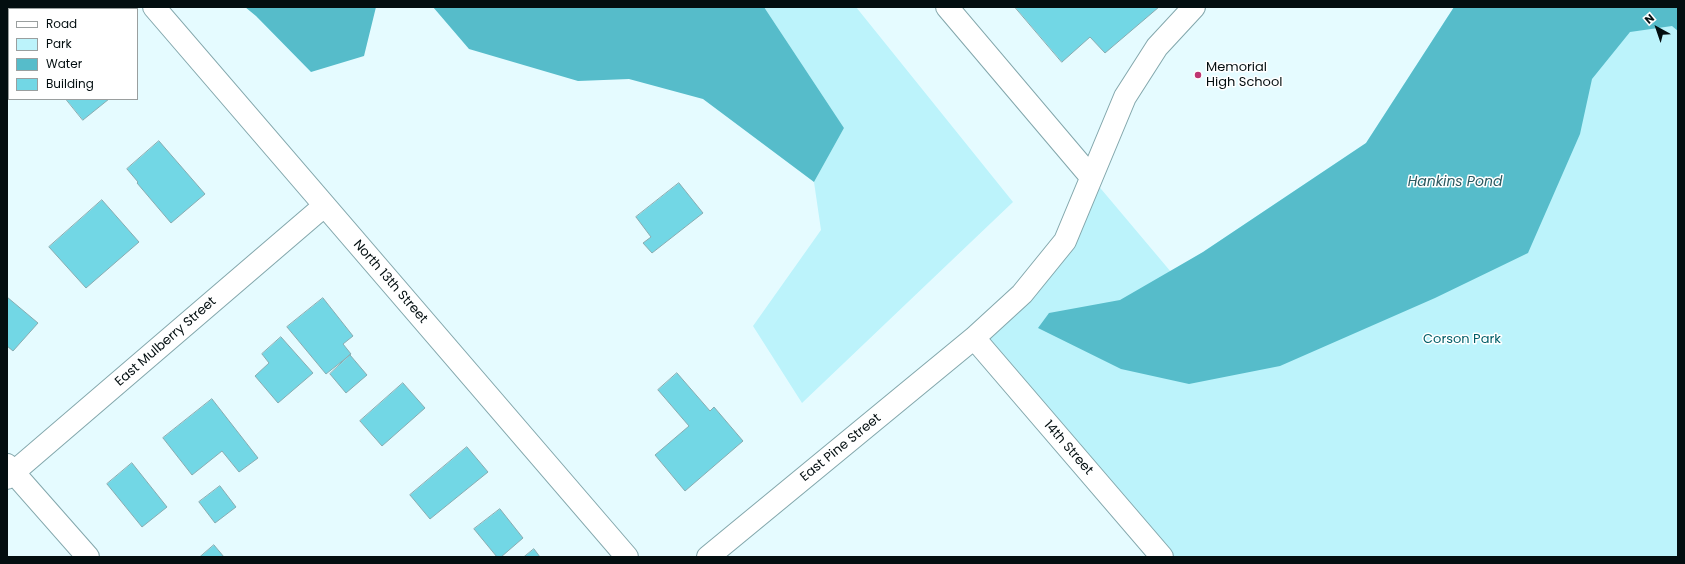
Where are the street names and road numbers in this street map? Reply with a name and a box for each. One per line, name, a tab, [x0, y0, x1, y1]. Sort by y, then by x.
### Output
street label: North 13th Street	[350, 237, 430, 327]
street label: East Mulberry Street	[112, 294, 220, 390]
street label: East Pine Street	[798, 411, 884, 485]
street label: 14th Street	[1040, 418, 1096, 478]

